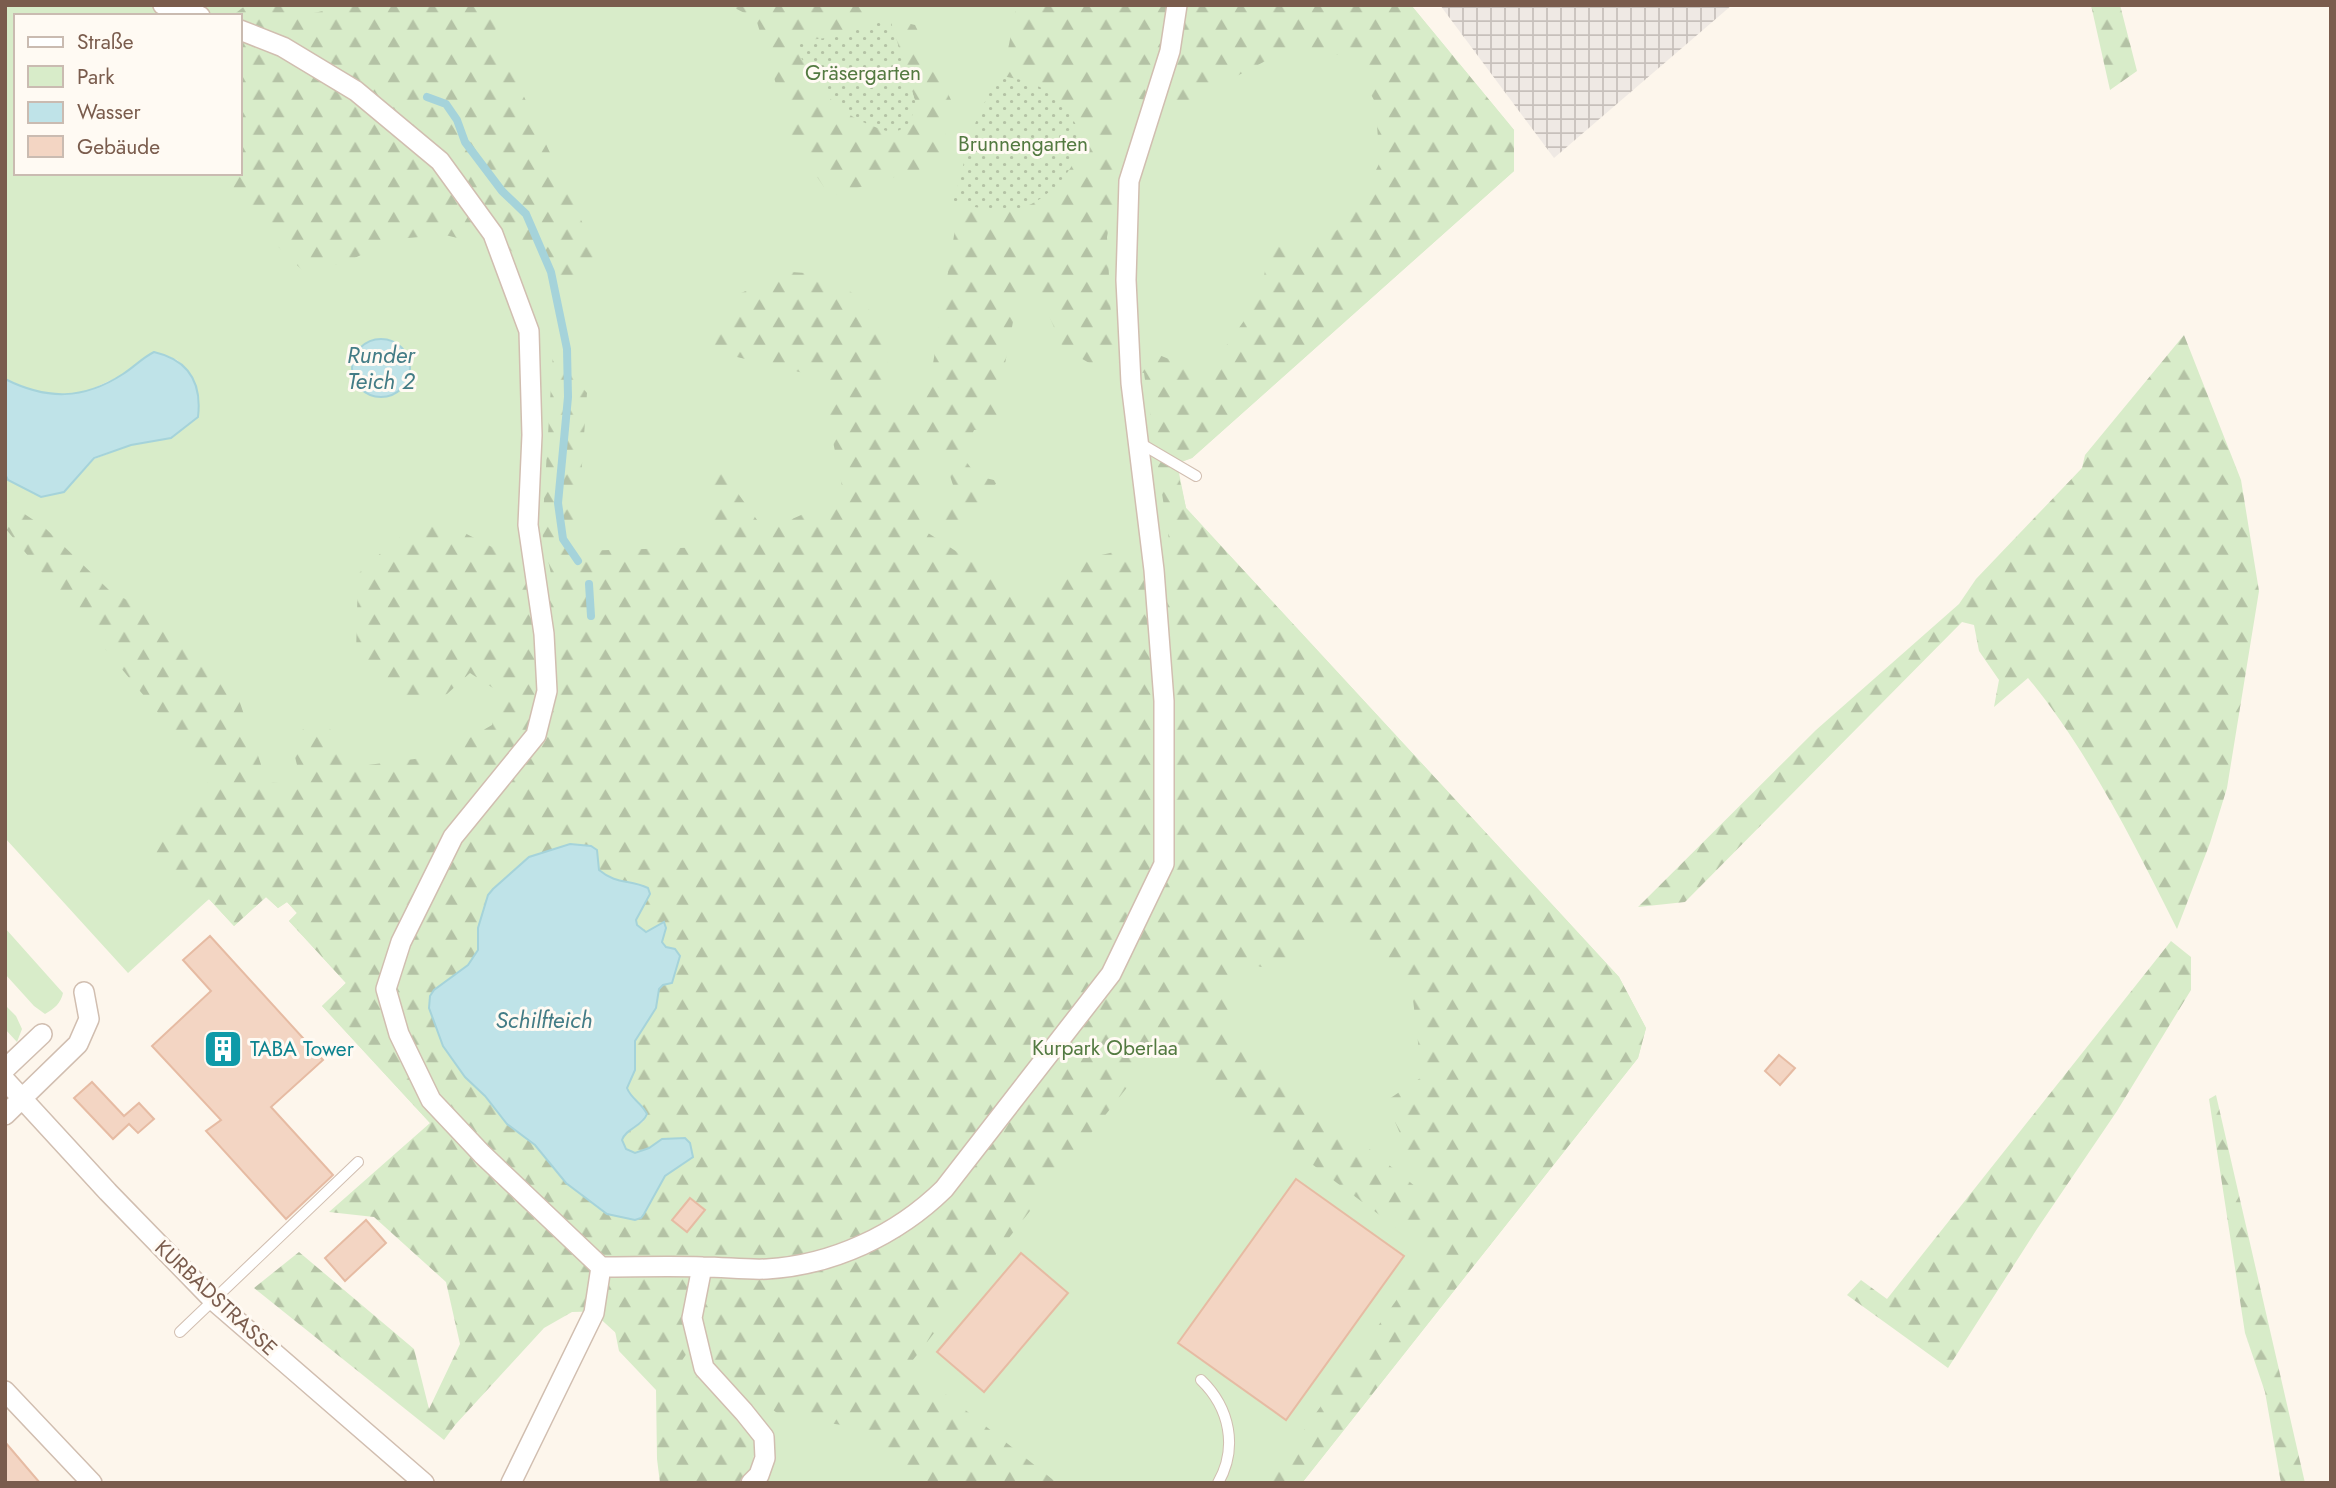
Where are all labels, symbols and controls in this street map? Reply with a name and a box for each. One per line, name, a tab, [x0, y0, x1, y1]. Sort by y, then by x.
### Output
legend	[14, 14, 242, 175]
text: Straße	[77, 27, 134, 57]
park label: Gräsergarten	[805, 58, 921, 88]
text: Park	[77, 62, 115, 92]
text: Wasser	[77, 97, 142, 127]
park label: Brunnengarten	[958, 129, 1088, 159]
text: Gebäude	[77, 132, 160, 162]
water label: Runder Teich 2	[347, 338, 416, 398]
water label: Schilfteich	[496, 1003, 592, 1037]
building icon: TABA Tower	[202, 1028, 244, 1070]
park label: Kurpark Oberlaa	[1032, 1033, 1178, 1063]
place label: TABA Tower	[250, 1034, 355, 1064]
street label: KURBADSTRASSE	[148, 1233, 284, 1363]

